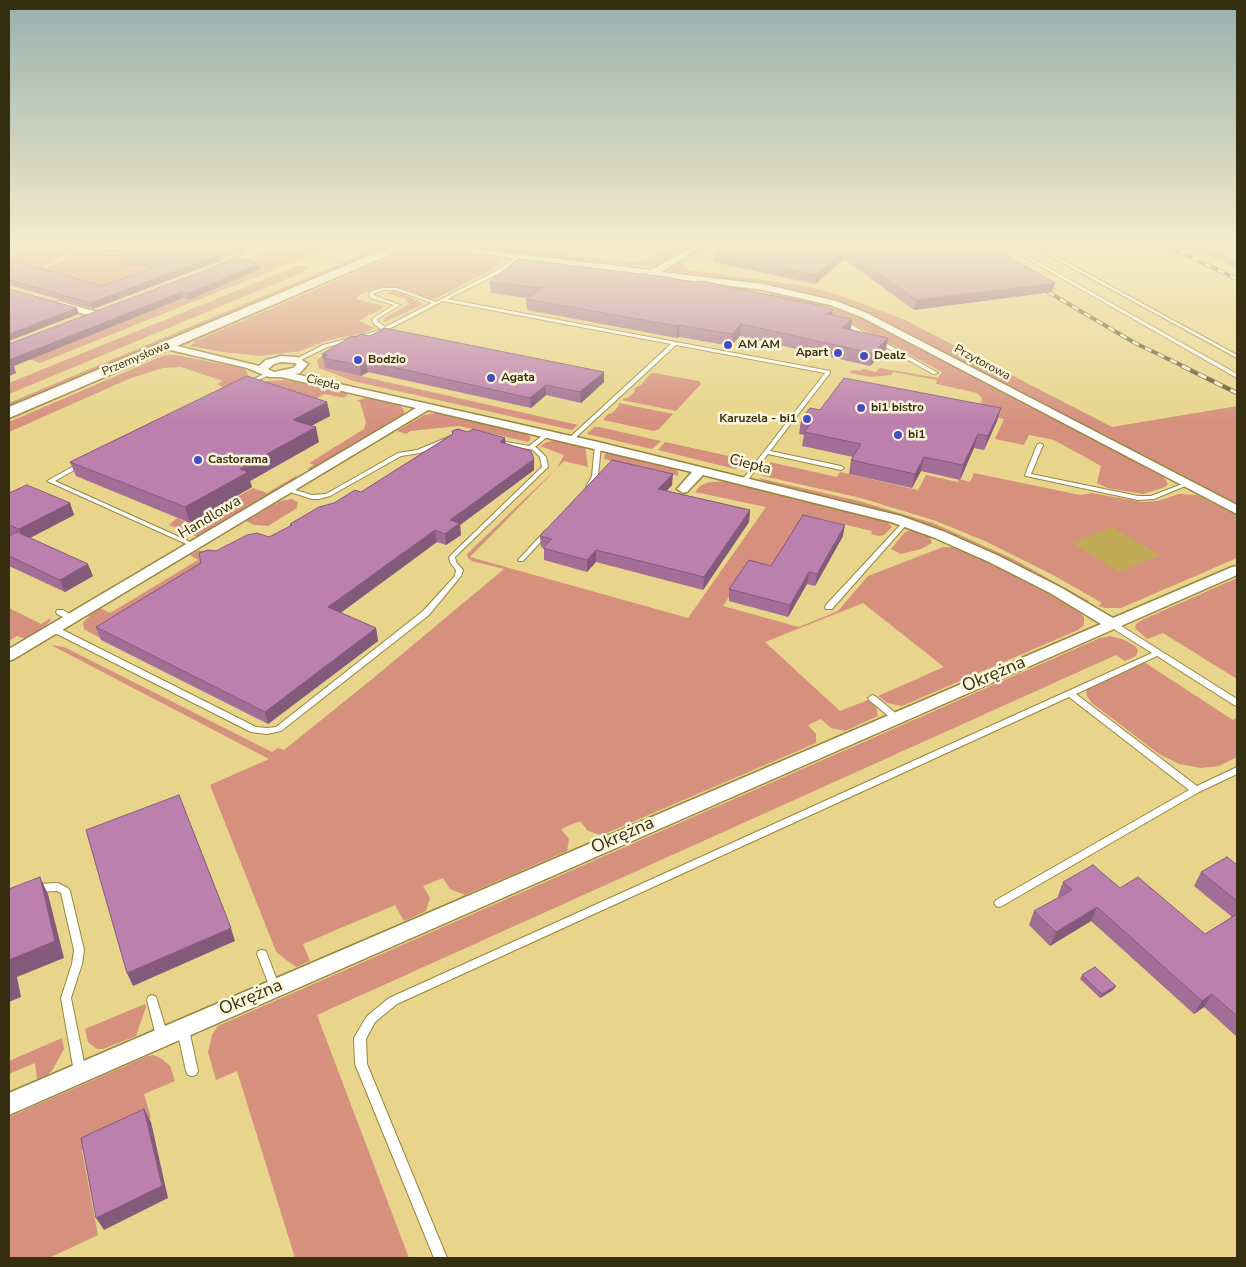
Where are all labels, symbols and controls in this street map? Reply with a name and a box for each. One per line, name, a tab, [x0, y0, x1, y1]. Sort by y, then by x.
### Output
street label: Przemysłowa	[100, 338, 172, 380]
place label: AM AM	[738, 338, 780, 352]
marker: AM AM	[722, 339, 734, 351]
street label: Przytorowa	[951, 342, 1013, 384]
place label: Apart	[796, 346, 828, 360]
marker: Apart	[832, 347, 844, 359]
place label: Dealz	[874, 349, 906, 363]
marker: Dealz	[858, 350, 870, 362]
place label: Bodzio	[368, 353, 406, 367]
marker: Bodzio	[352, 354, 364, 366]
place label: Agata	[501, 371, 535, 385]
street label: Ciepła	[305, 372, 341, 394]
marker: Agata	[485, 372, 497, 384]
place label: bi1 bistro	[871, 401, 924, 415]
marker: bi1 bistro	[855, 402, 867, 414]
place label: Karuzela - bi1	[719, 412, 797, 426]
marker: Karuzela - bi1	[801, 413, 813, 425]
place label: bi1	[908, 428, 925, 442]
marker: bi1	[892, 429, 904, 441]
street label: Ciepła	[727, 451, 773, 479]
place label: Castorama	[208, 453, 268, 467]
marker: Castorama	[192, 454, 204, 466]
street label: Handlowa	[176, 492, 244, 544]
street label: Okrężna	[959, 652, 1029, 698]
street label: Okrężna	[588, 813, 658, 859]
street label: Okrężna	[216, 975, 286, 1021]

